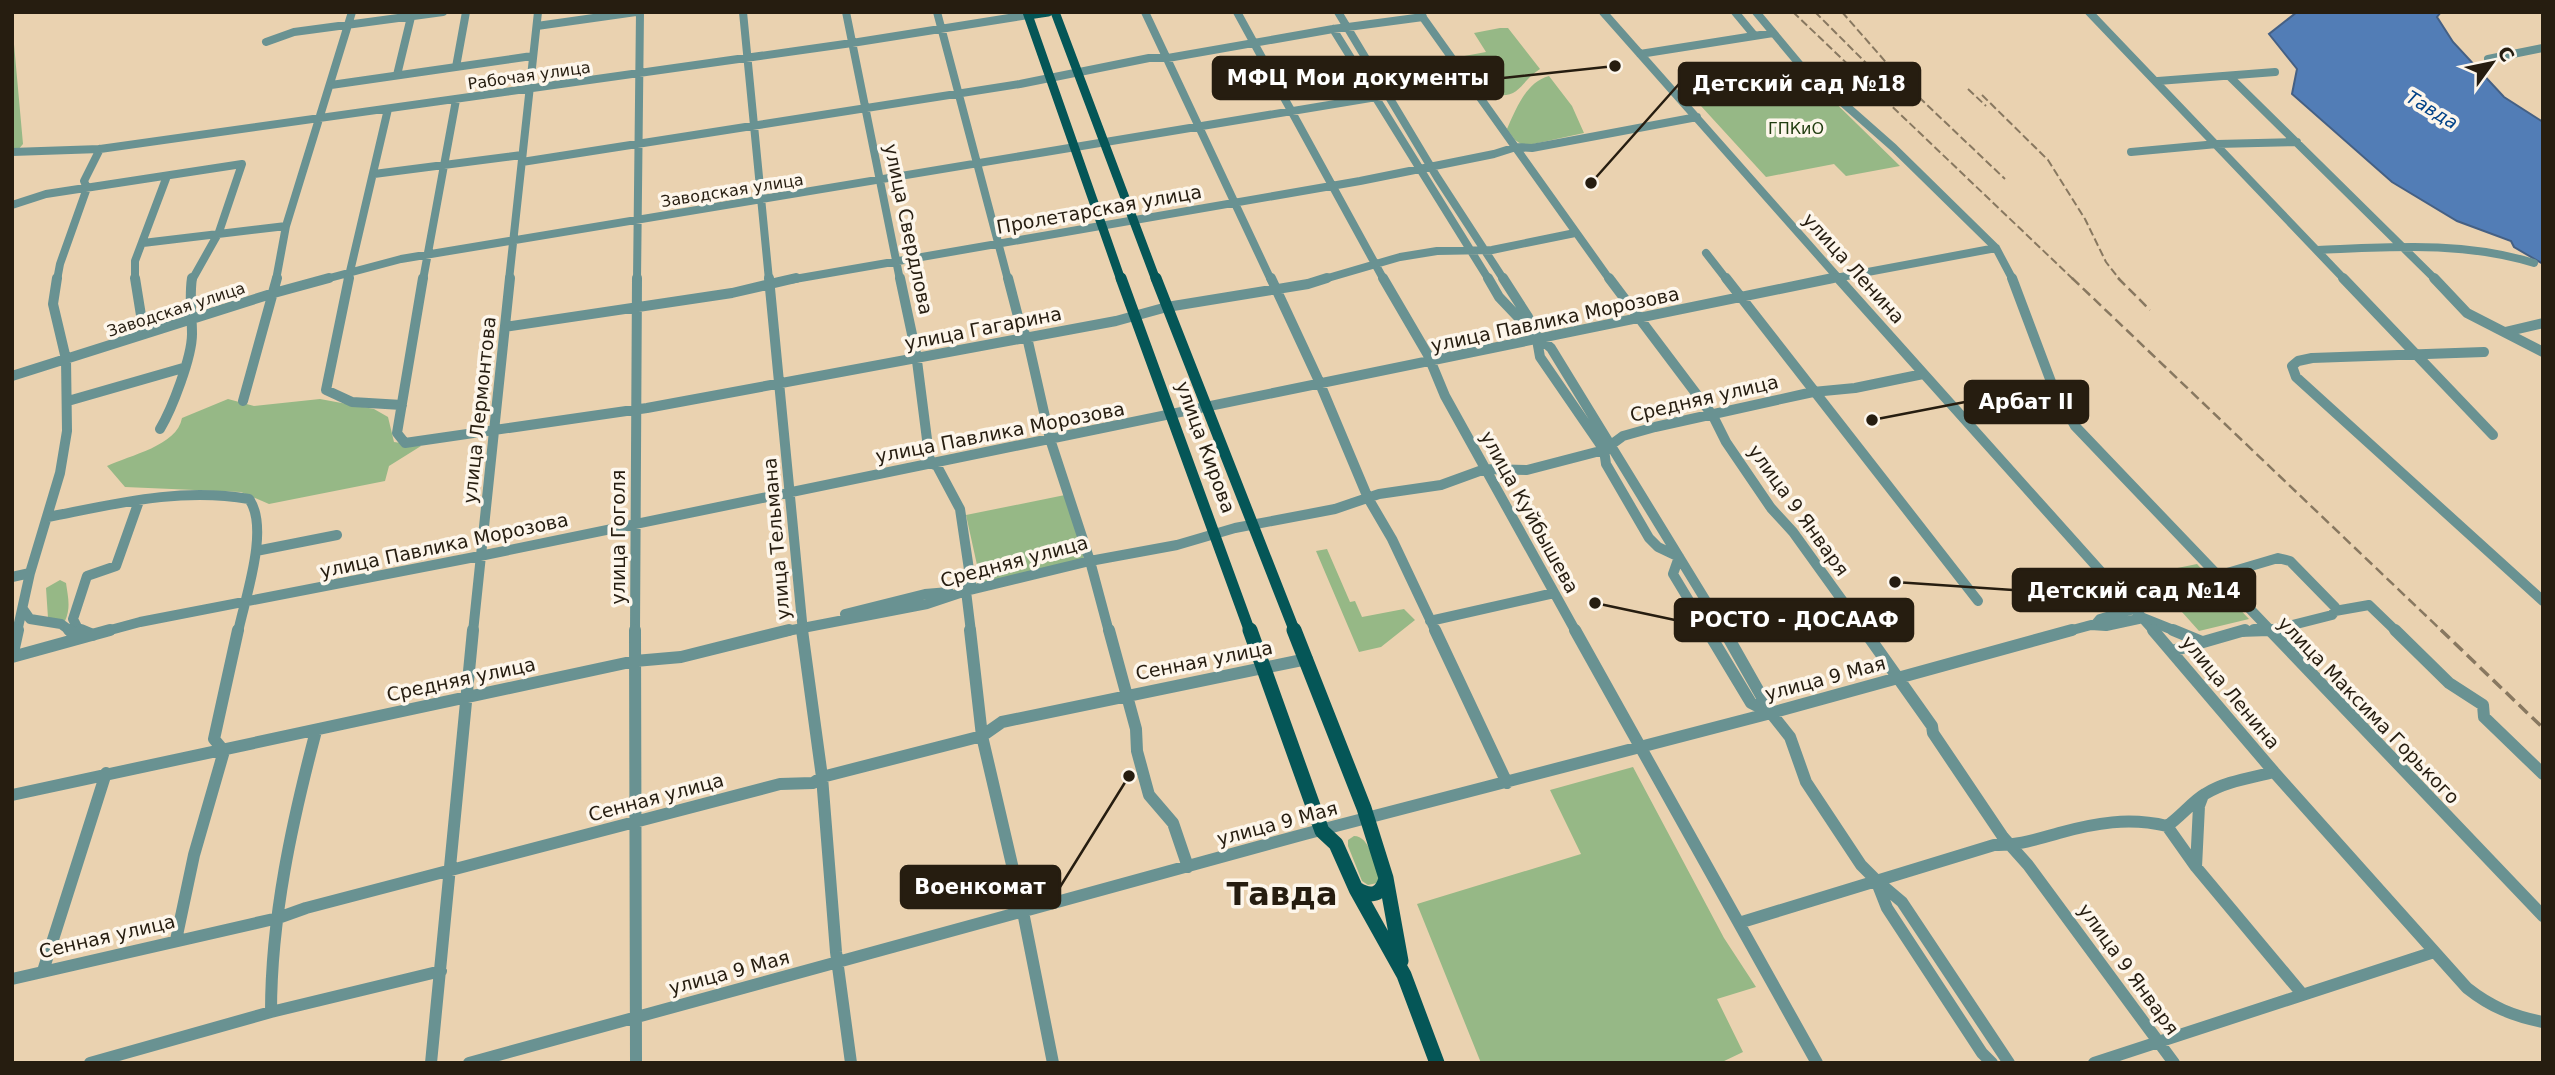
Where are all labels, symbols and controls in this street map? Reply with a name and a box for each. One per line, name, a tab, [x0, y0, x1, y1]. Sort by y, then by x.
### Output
north arrow	[2457, 28, 2527, 98]
text: С	[2493, 42, 2519, 66]
street label: Рабочая улица	[466, 57, 592, 94]
callout: МФЦ Мои документы	[1213, 57, 1503, 99]
callout: Детский сад №18	[1679, 63, 1920, 105]
text: МФЦ Мои документы	[1227, 66, 1489, 90]
text: Детский сад №18	[1692, 72, 1906, 96]
water label: Тавда	[2403, 86, 2462, 133]
park label: ГПКиО	[1768, 119, 1824, 138]
street label: улица Свердлова	[880, 141, 938, 317]
street label: Заводская улица	[659, 170, 805, 211]
street label: Пролетарская улица	[995, 180, 1203, 238]
street label: улица Ленина	[1799, 208, 1909, 328]
street label: Заводская улица	[105, 278, 248, 341]
street label: улица Павлика Морозова	[1429, 282, 1681, 356]
street label: улица Гагарина	[903, 302, 1063, 354]
street label: улица Лермонтова	[458, 315, 500, 505]
street label: Средняя улица	[1628, 370, 1780, 426]
street label: улица Кирова	[1172, 378, 1240, 516]
callout: Арбат II	[1965, 381, 2088, 423]
text: Арбат II	[1978, 390, 2074, 414]
street label: улица Павлика Морозова	[874, 397, 1126, 467]
street label: улица Куйбышева	[1476, 427, 1584, 597]
street label: улица 9 Января	[1744, 440, 1854, 580]
street label: улица Тельмана	[758, 457, 794, 621]
street label: улица Гоголя	[607, 470, 629, 604]
street label: улица Павлика Морозова	[318, 508, 570, 582]
street label: Средняя улица	[938, 531, 1090, 591]
callout: Детский сад №14	[2013, 569, 2255, 611]
text: Детский сад №14	[2027, 579, 2241, 603]
callout: РОСТО - ДОСААФ	[1675, 599, 1913, 641]
text: РОСТО - ДОСААФ	[1689, 608, 1899, 632]
street label: улица Максима Горького	[2274, 612, 2464, 808]
street label: улица Ленина	[2177, 631, 2285, 753]
street label: Сенная улица	[1134, 636, 1274, 684]
street label: улица 9 Мая	[1762, 651, 1888, 705]
street label: Средняя улица	[384, 652, 538, 706]
street label: Сенная улица	[586, 768, 726, 826]
street label: улица 9 Мая	[1214, 796, 1340, 850]
callout: Военкомат	[901, 866, 1060, 908]
text: Военкомат	[914, 875, 1047, 899]
district label: Тавда	[1226, 875, 1338, 913]
street label: улица 9 Января	[2074, 899, 2184, 1039]
street label: Сенная улица	[37, 910, 177, 962]
street label: улица 9 Мая	[666, 945, 792, 999]

